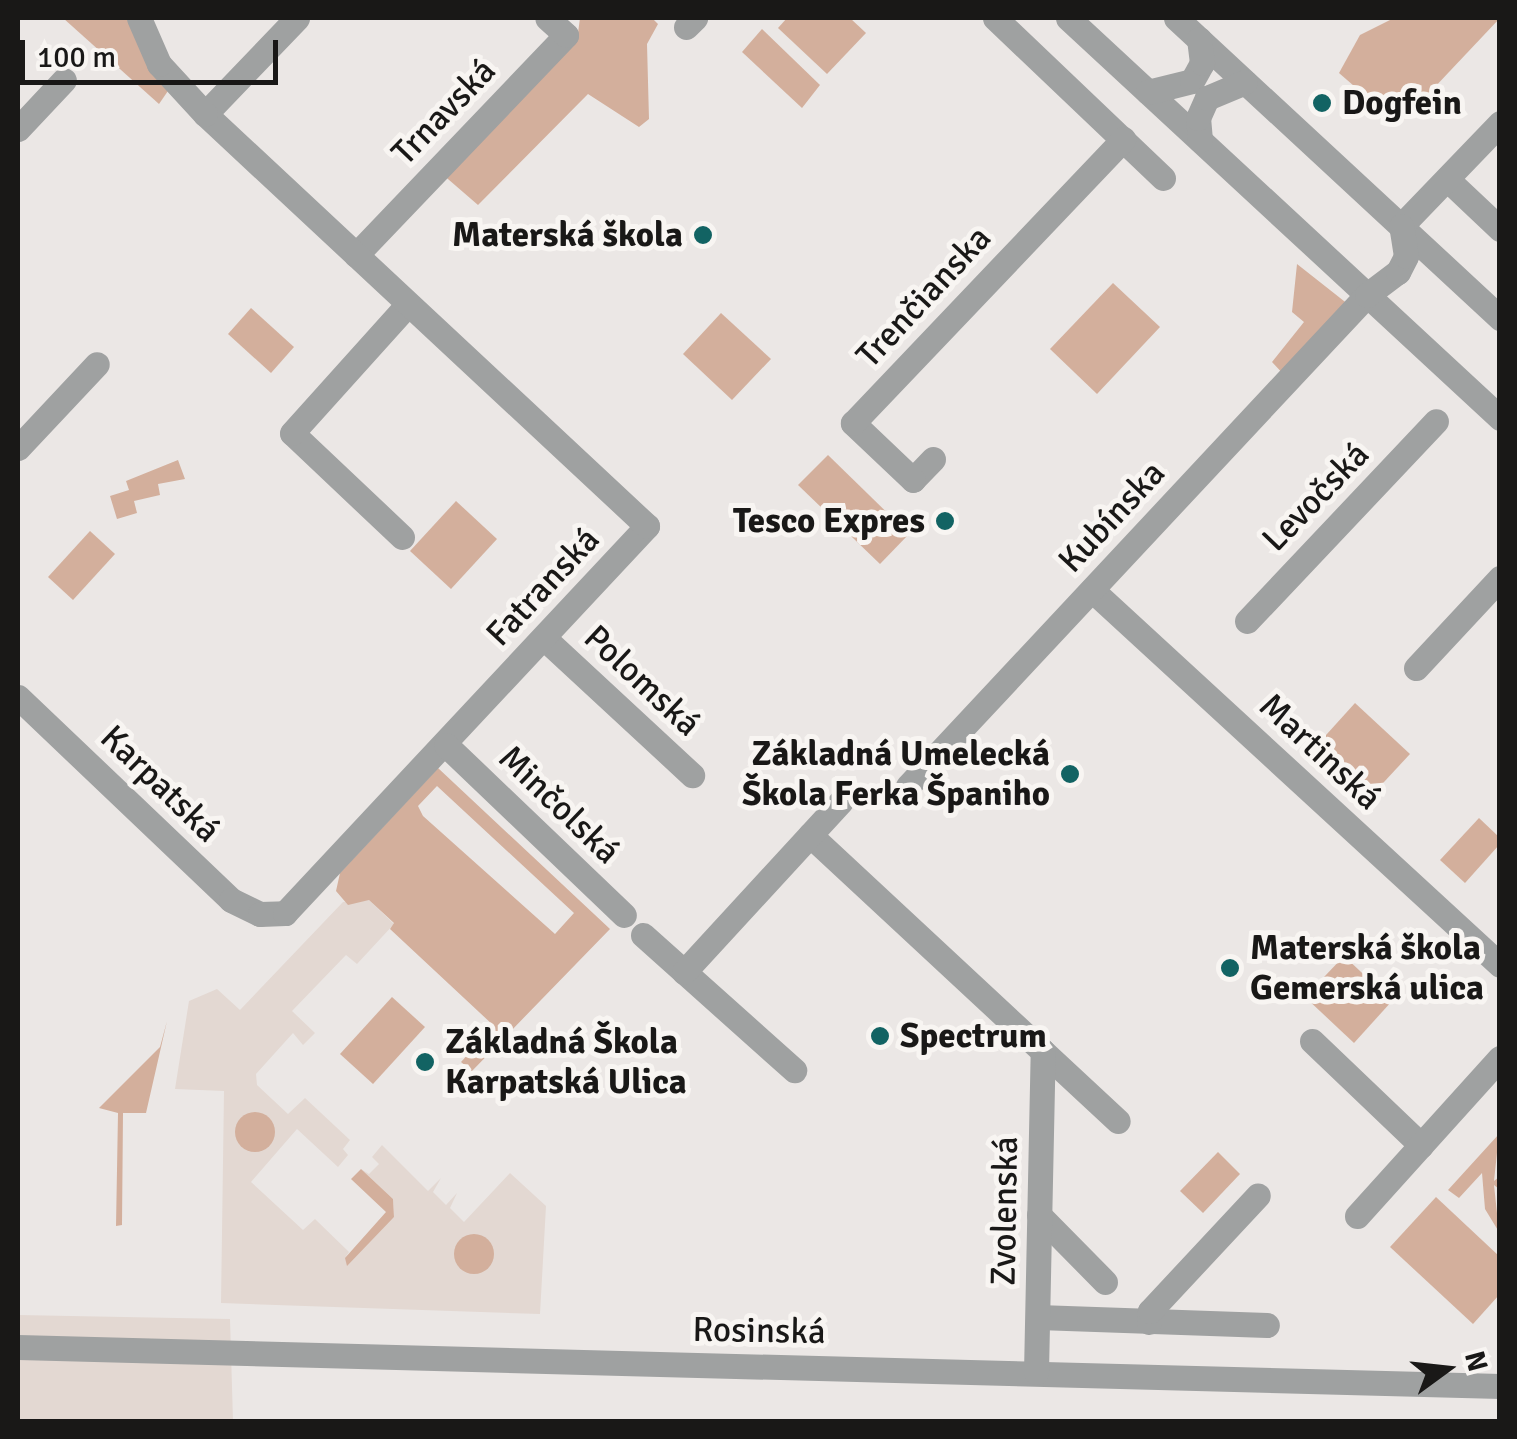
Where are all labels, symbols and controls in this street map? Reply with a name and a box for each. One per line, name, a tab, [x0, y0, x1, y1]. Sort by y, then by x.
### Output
scale bar	[25, 20, 282, 82]
text: 100 m	[37, 39, 116, 76]
street label: Trnavská	[383, 50, 505, 174]
place label: Dogfein	[1342, 82, 1462, 124]
marker: Dogfein	[1311, 92, 1333, 114]
place label: Materská škola	[452, 214, 683, 256]
street label: Trenčianska	[848, 218, 1000, 376]
marker: Materská škola	[692, 224, 714, 246]
street label: Levočská	[1254, 434, 1378, 560]
street label: Kubínska	[1050, 453, 1174, 581]
place label: Tesco Expres	[733, 500, 925, 542]
marker: Tesco Expres	[934, 510, 956, 532]
street label: Fatranská	[478, 519, 608, 655]
street label: Polomská	[575, 617, 709, 745]
street label: Martinská	[1250, 685, 1390, 819]
street label: Karpatská	[91, 717, 229, 851]
place label: Základná Umelecká Škola Ferka Španiho	[742, 733, 1050, 815]
street label: Minčolská	[490, 737, 628, 873]
marker: Základná Umelecká Škola Ferka Španiho	[1059, 763, 1081, 785]
place label: Materská škola Gemerská ulica	[1250, 927, 1484, 1009]
marker: Materská škola Gemerská ulica	[1219, 957, 1241, 979]
place label: Spectrum	[900, 1015, 1047, 1057]
place label: Základná Škola Karpatská Ulica	[445, 1021, 687, 1103]
marker: Spectrum	[869, 1025, 891, 1047]
marker: Základná Škola Karpatská Ulica	[414, 1051, 436, 1073]
street label: Zvolenská	[983, 1136, 1027, 1286]
street label: Rosinská	[692, 1309, 826, 1353]
north arrow	[1397, 1319, 1497, 1419]
text: N	[1457, 1347, 1495, 1375]

